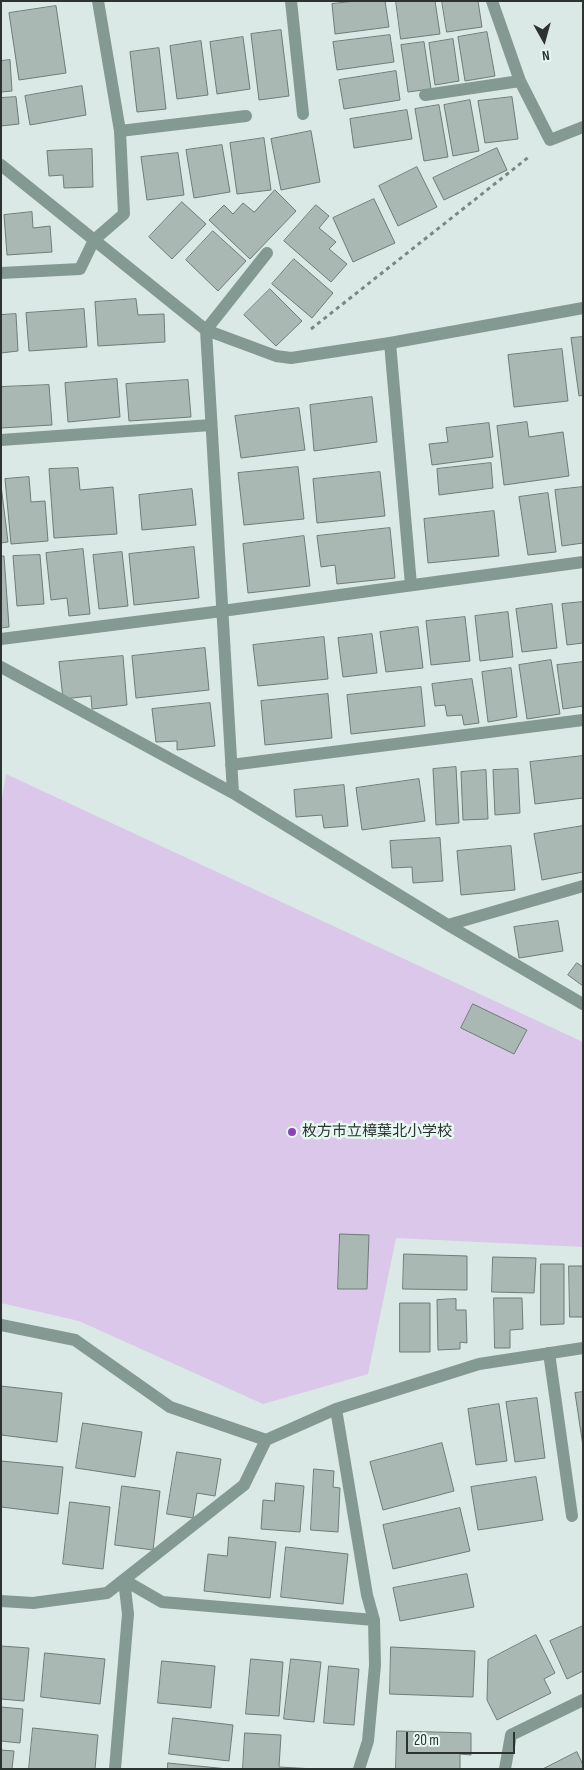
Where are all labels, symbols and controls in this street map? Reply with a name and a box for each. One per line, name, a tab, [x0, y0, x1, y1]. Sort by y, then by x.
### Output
north arrow	[519, 15, 569, 65]
text: N	[541, 46, 551, 64]
place label: 枚方市立樟葉北小学校	[302, 1123, 452, 1141]
marker: 枚方市立樟葉北小学校	[286, 1126, 298, 1138]
scale bar	[409, 1722, 518, 1754]
text: 20 m	[414, 1731, 439, 1750]

